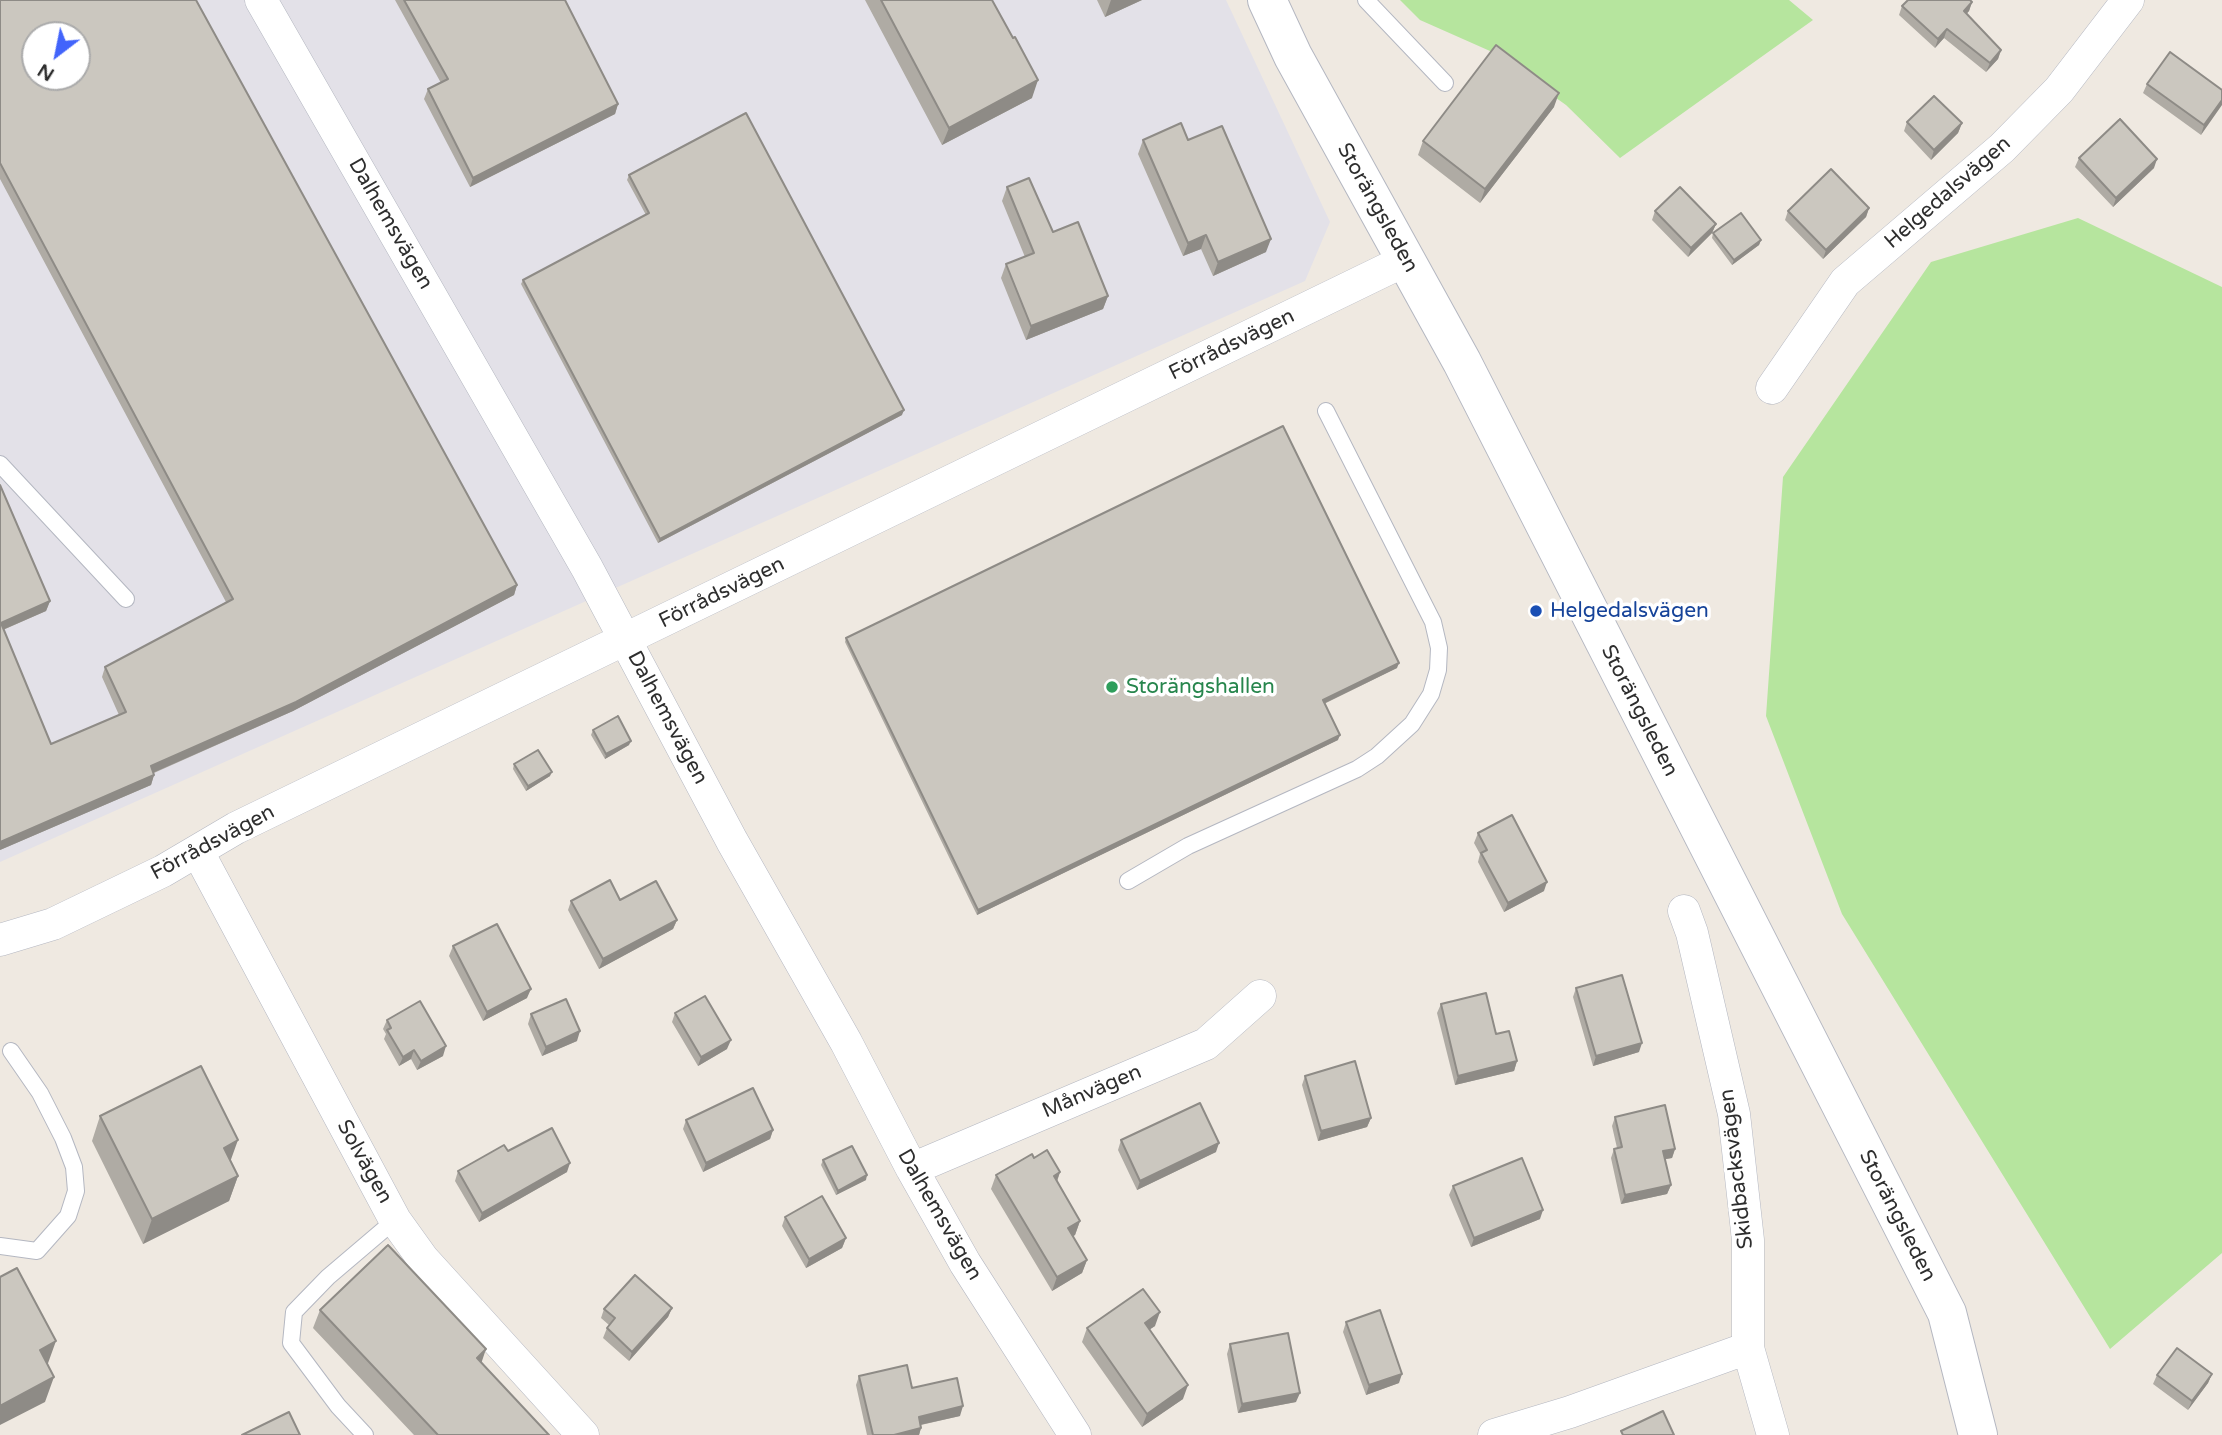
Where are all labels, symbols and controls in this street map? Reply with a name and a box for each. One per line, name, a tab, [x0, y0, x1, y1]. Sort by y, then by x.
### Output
north arrow	[21, 21, 91, 91]
text: N	[34, 59, 58, 85]
street label: Helgedalsvägen	[1880, 131, 2016, 255]
street label: Storängsleden	[1331, 139, 1423, 277]
street label: Dalhemsvägen	[342, 154, 438, 294]
street label: Förrådsvägen	[1165, 304, 1299, 386]
street label: Förrådsvägen	[655, 552, 789, 634]
place label: Helgedalsvägen	[1550, 598, 1709, 624]
marker: Helgedalsvägen	[1528, 603, 1544, 619]
street label: Storängsleden	[1595, 641, 1683, 781]
street label: Dalhemsvägen	[621, 647, 713, 789]
place label: Storängshallen	[1126, 674, 1275, 700]
marker: Storängshallen	[1104, 679, 1120, 695]
street label: Förrådsvägen	[147, 800, 279, 886]
street label: Månvägen	[1039, 1060, 1145, 1124]
street label: Skidbacksvägen	[1715, 1088, 1759, 1250]
street label: Solvägen	[331, 1116, 397, 1208]
street label: Dalhemsvägen	[891, 1145, 987, 1285]
street label: Storängsleden	[1853, 1146, 1941, 1286]

